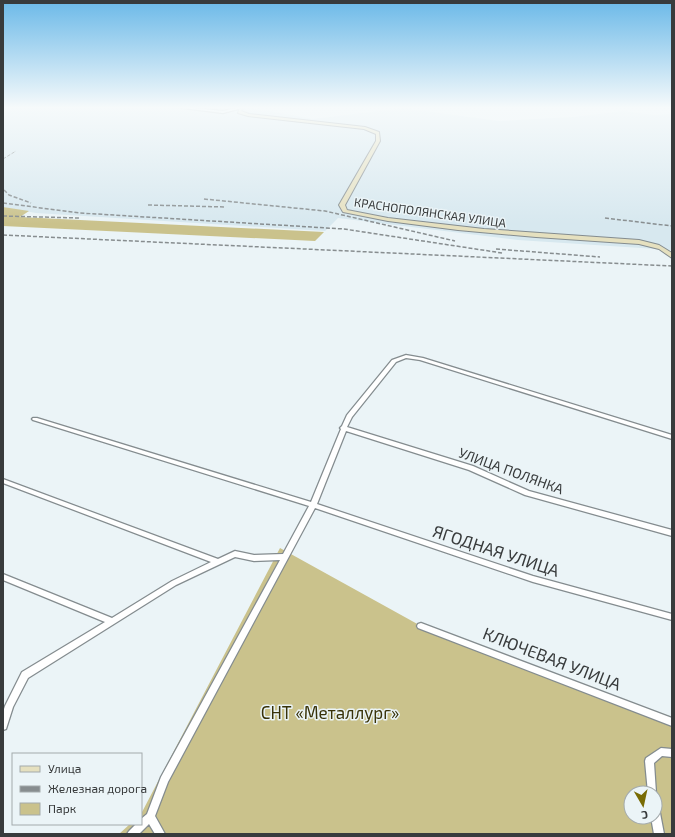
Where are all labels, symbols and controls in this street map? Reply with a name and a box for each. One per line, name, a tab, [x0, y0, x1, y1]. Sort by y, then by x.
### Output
street label: КРАСНОПОЛЯНСКАЯ УЛИЦА	[353, 194, 508, 230]
street label: УЛИЦА ПОЛЯНКА	[456, 444, 566, 497]
street label: ЯГОДНАЯ УЛИЦА	[431, 520, 563, 580]
street label: КЛЮЧЕВАЯ УЛИЦА	[480, 622, 625, 694]
park label: СНТ «Металлург»	[261, 702, 399, 723]
legend	[12, 753, 142, 825]
text: Улица	[48, 761, 81, 775]
text: Железная дорога	[48, 781, 147, 795]
north arrow	[623, 785, 663, 825]
text: Парк	[48, 801, 77, 815]
text: С	[640, 808, 649, 822]

